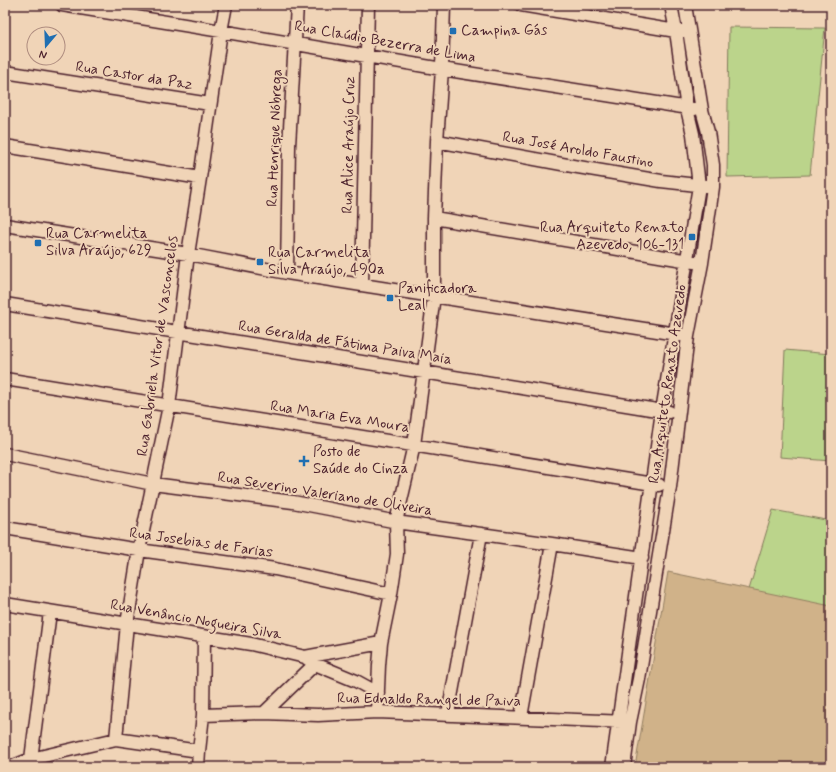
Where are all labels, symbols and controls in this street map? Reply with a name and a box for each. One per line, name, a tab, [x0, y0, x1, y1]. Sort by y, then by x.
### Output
street label: Rua Claúdio Bezerra de Lima	[293, 16, 477, 68]
place label: Campina Gás	[461, 21, 548, 41]
north arrow	[26, 26, 66, 66]
marker: Campina Gás	[448, 26, 458, 36]
text: N	[37, 47, 49, 62]
street label: Rua Castor da Paz	[74, 57, 194, 95]
street label: Rua Henrique Nóbrega	[263, 69, 288, 207]
street label: Rua Alice Araújo Cruz	[338, 76, 360, 214]
street label: Rua José Aroldo Faustino	[501, 127, 655, 173]
place label: Rua Arquiteto Renato Azevedo, 106-131	[540, 218, 684, 255]
place label: Rua Carmelita Silva Araújo, 629	[46, 224, 152, 261]
marker: Rua Arquiteto Renato Azevedo, 106-131	[687, 232, 697, 242]
street label: Rua Gabriela Vitor de Vasconcelos	[133, 234, 183, 457]
marker: Rua Carmelita Silva Araújo, 629	[33, 238, 43, 248]
place label: Rua Carmelita Silva Araújo, 490a	[268, 243, 385, 280]
marker: Rua Carmelita Silva Araújo, 490a	[255, 257, 265, 267]
place label: Panificadora Leal	[398, 279, 478, 316]
street label: Rua Arquiteto Renato Azevedo	[644, 283, 692, 485]
marker: Panificadora Leal	[385, 293, 395, 303]
street label: Rua Geralda de Fátima Paiva Maia	[237, 316, 454, 370]
street label: Rua Maria Eva Moura	[269, 396, 411, 438]
place label: Posto de Saúde do Cinza	[313, 442, 409, 479]
marker: Posto de Saúde do Cinza	[298, 455, 310, 467]
street label: Rua Severino Valeriano de Oliveira	[216, 467, 434, 521]
street label: Rua Josebias de Farias	[128, 523, 274, 563]
street label: Rua Venâncio Nogueira Silva	[108, 595, 284, 646]
street label: Rua Ednaldo Rangel de Paiva	[337, 688, 521, 712]

